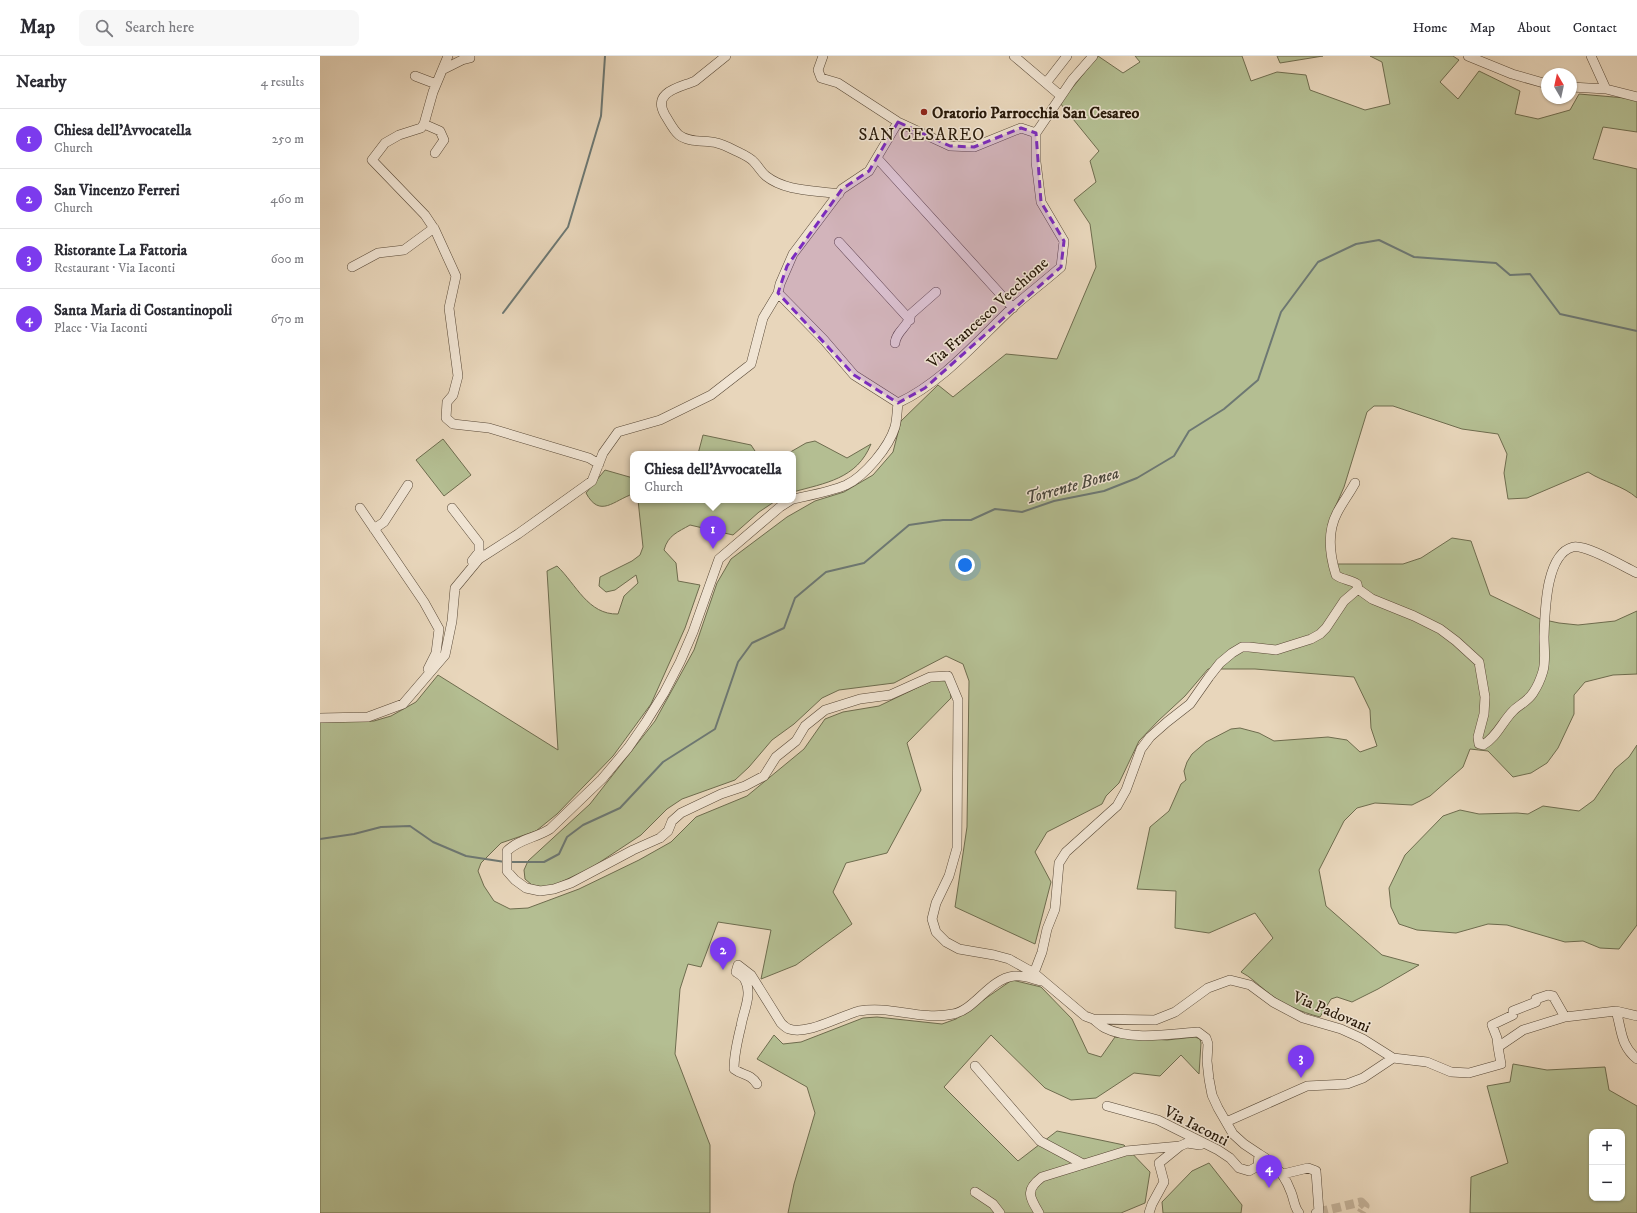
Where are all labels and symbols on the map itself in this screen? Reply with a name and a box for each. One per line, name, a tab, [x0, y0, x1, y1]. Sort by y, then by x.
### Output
north arrow	[1541, 68, 1577, 104]
place label: Oratorio Parrocchia San Cesareo	[932, 103, 1139, 123]
marker: Oratorio Parrocchia San Cesareo	[919, 107, 929, 117]
district label: SAN CESAREO	[859, 124, 985, 146]
street label: Via Francesco Vecchione	[922, 253, 1053, 373]
water label: Torrente Bonea	[1023, 462, 1122, 510]
pin: 1	[700, 516, 726, 549]
your location	[955, 555, 975, 575]
pin: 2	[710, 937, 736, 970]
street label: Via Padovani	[1289, 986, 1374, 1037]
pin: 3	[1288, 1045, 1314, 1078]
street label: Via Iaconti	[1160, 1101, 1232, 1151]
pin: 4	[1256, 1155, 1282, 1188]

